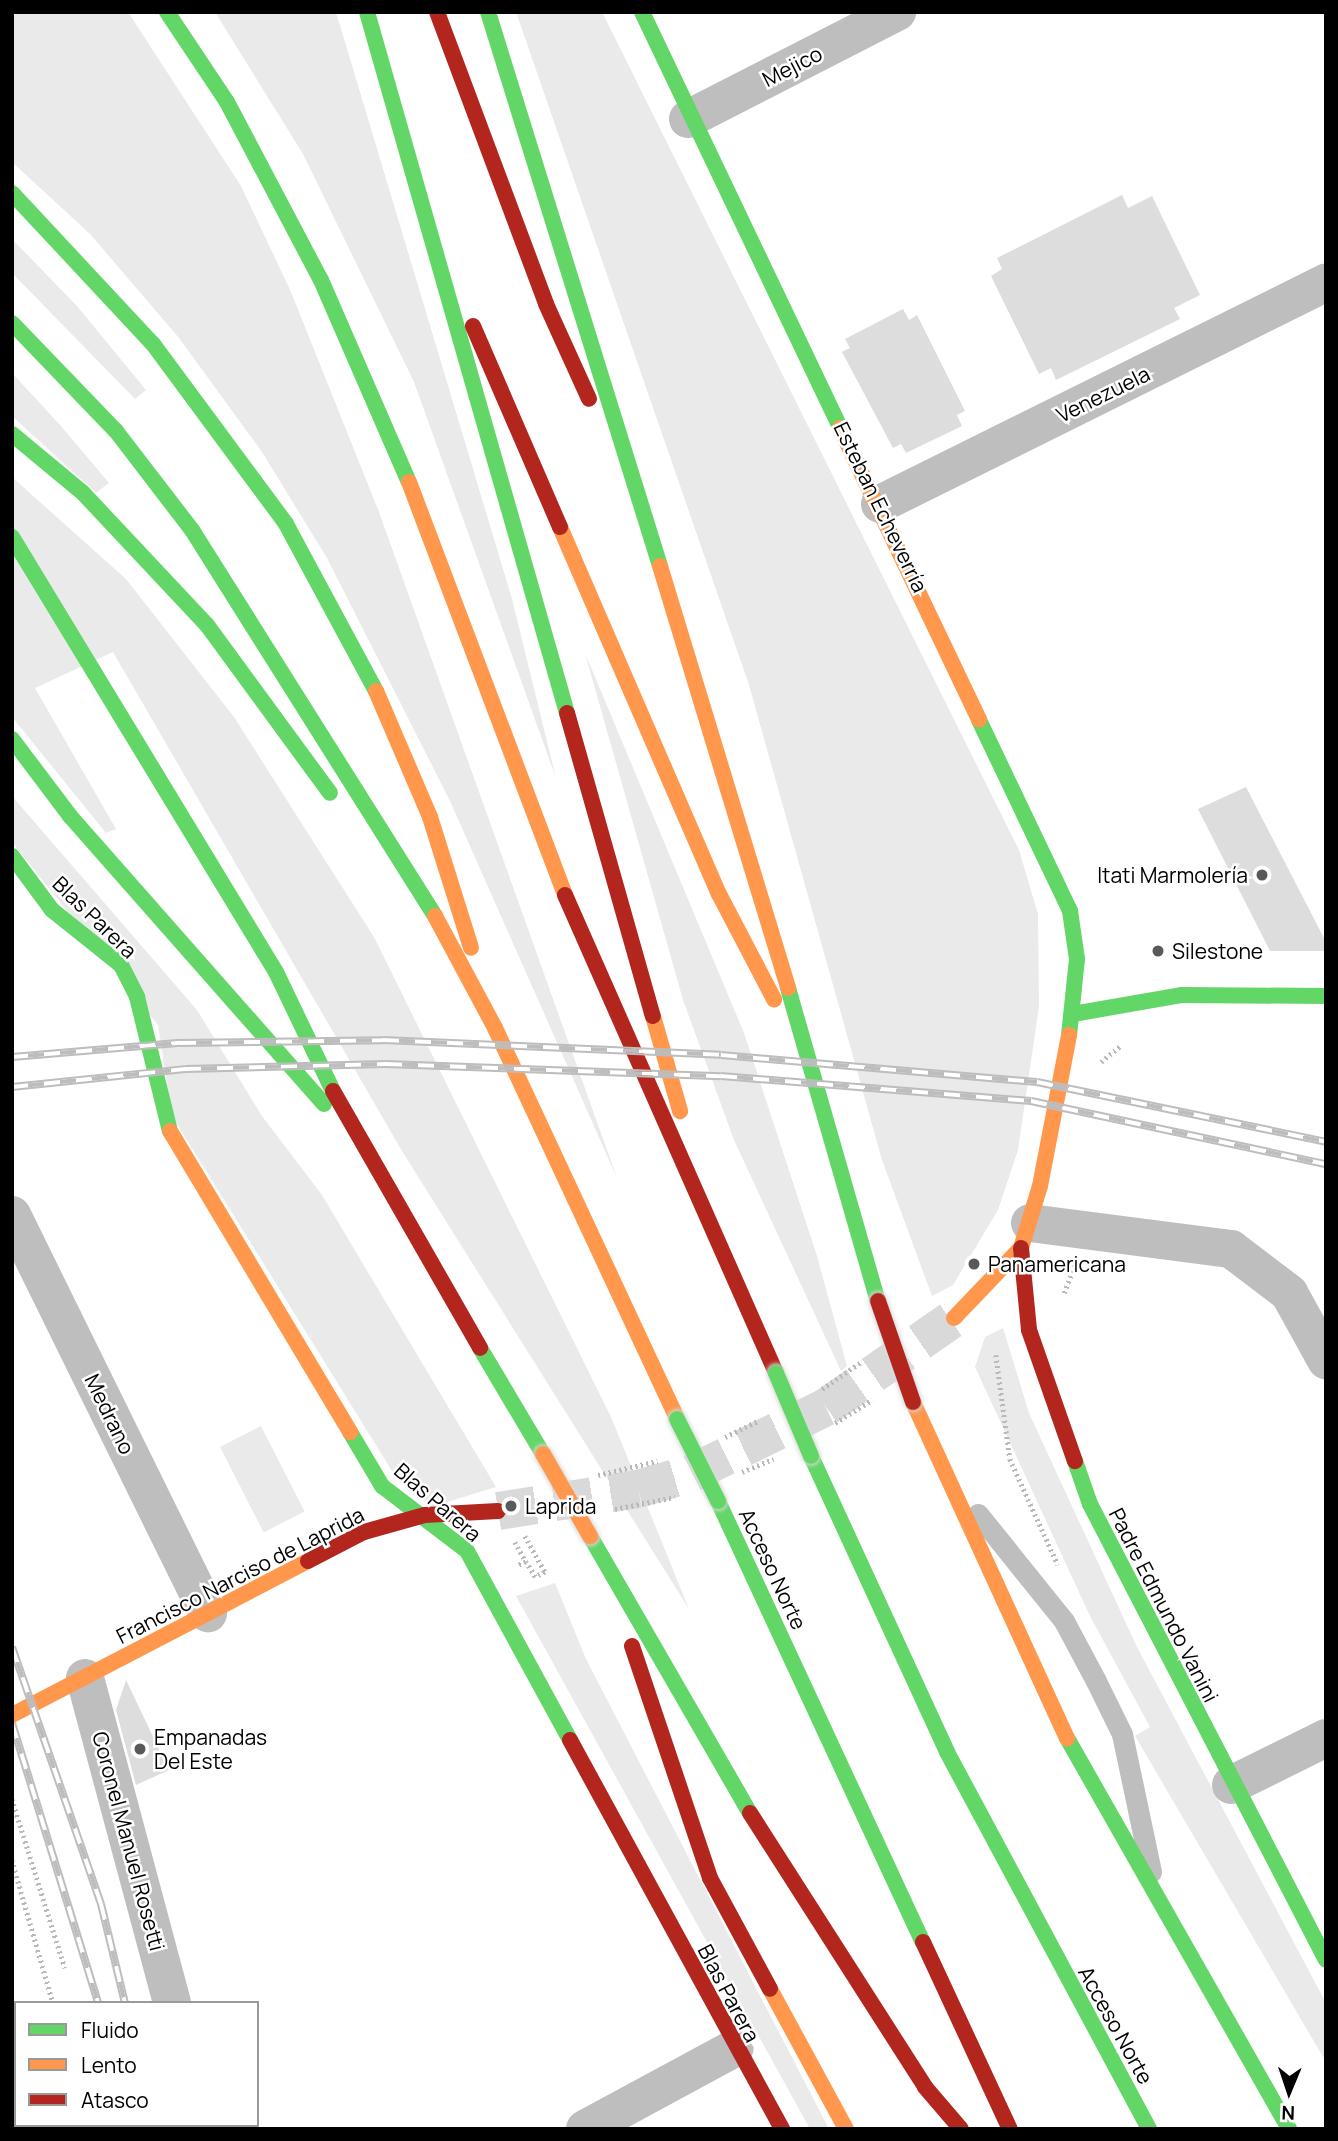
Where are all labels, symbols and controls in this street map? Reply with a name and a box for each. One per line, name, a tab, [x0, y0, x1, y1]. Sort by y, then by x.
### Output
street label: Mejico	[758, 40, 826, 92]
street label: Venezuela	[1052, 361, 1154, 427]
street label: Esteban Echeverría	[829, 418, 933, 596]
place label: Itati Marmolería	[1097, 862, 1248, 888]
marker: Itati Marmolería	[1254, 867, 1270, 883]
street label: Blas Parera	[48, 871, 142, 963]
place label: Silestone	[1172, 938, 1263, 964]
marker: Silestone	[1150, 943, 1166, 959]
place label: Panamericana	[988, 1251, 1126, 1277]
marker: Panamericana	[966, 1256, 982, 1272]
street label: Medrano	[80, 1370, 140, 1458]
street label: Blas Parera	[389, 1457, 487, 1547]
place label: Laprida	[525, 1493, 596, 1519]
marker: Laprida	[503, 1498, 519, 1514]
street label: Francisco Narciso de Laprida	[112, 1501, 368, 1649]
street label: Padre Edmundo Vanini	[1104, 1504, 1224, 1706]
street label: Acceso Norte	[734, 1505, 812, 1633]
place label: Empanadas Del Este	[154, 1724, 267, 1774]
street label: Coronel Manuel Rosetti	[88, 1729, 170, 1953]
marker: Empanadas Del Este	[132, 1741, 148, 1757]
street label: Blas Parera	[693, 1940, 765, 2046]
street label: Acceso Norte	[1073, 1962, 1159, 2088]
legend	[14, 2001, 259, 2127]
text: Fluido	[81, 2016, 139, 2044]
text: Lento	[81, 2051, 137, 2079]
north arrow	[1254, 2057, 1324, 2127]
text: Atasco	[81, 2086, 149, 2114]
text: N	[1281, 2100, 1296, 2126]

